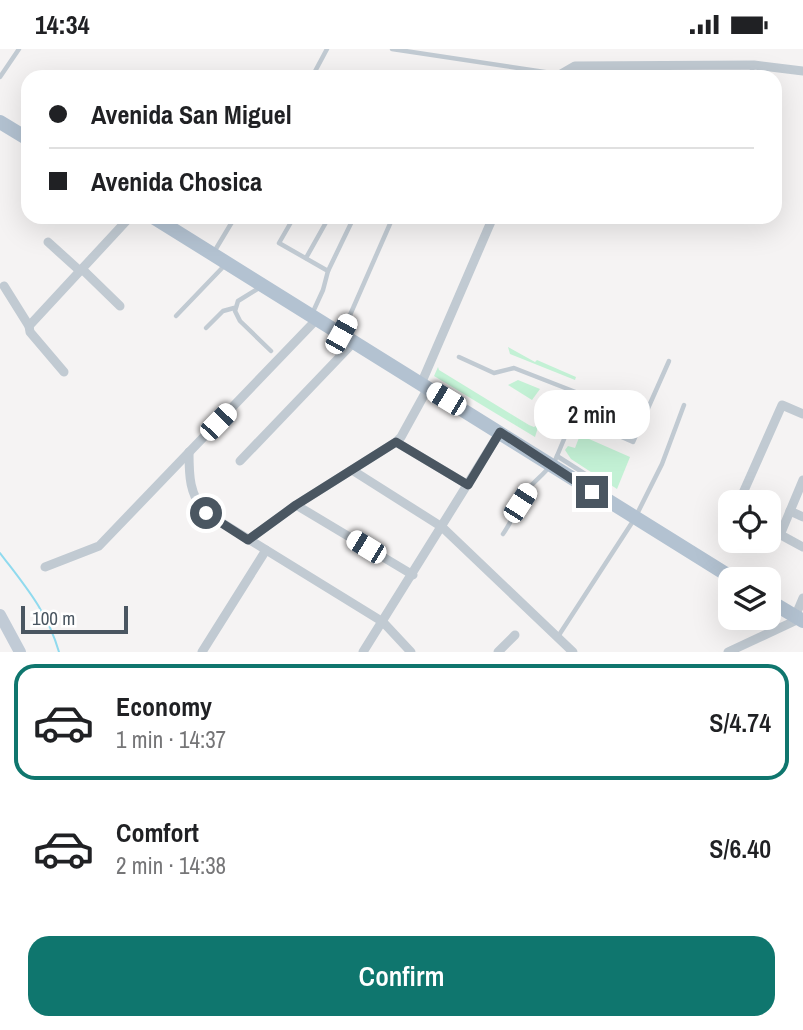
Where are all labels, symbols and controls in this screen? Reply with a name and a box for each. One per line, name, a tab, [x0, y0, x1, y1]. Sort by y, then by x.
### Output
text: 14:34	[35, 7, 90, 42]
text: Avenida San Miguel	[91, 97, 292, 132]
text: Avenida Chosica	[91, 164, 262, 199]
car	[322, 311, 361, 357]
car	[423, 379, 470, 419]
callout: 2 min	[534, 391, 650, 439]
text: 2 min	[568, 399, 616, 430]
car	[196, 400, 241, 444]
route end	[576, 476, 608, 508]
car	[500, 480, 541, 526]
map controls	[718, 490, 781, 630]
button: locate	[718, 490, 781, 553]
route start	[190, 497, 222, 529]
car	[343, 527, 390, 567]
button: layers	[718, 567, 781, 630]
scale bar	[21, 603, 128, 635]
text: 100 m	[32, 605, 75, 631]
text: Economy	[116, 689, 212, 724]
icon: car	[32, 691, 95, 754]
text: S/4.74	[709, 705, 771, 740]
text: 1 min · 14:37	[116, 724, 226, 755]
text: Comfort	[116, 815, 199, 850]
icon: car	[32, 817, 95, 880]
text: S/6.40	[709, 831, 771, 866]
text: 2 min · 14:38	[116, 850, 226, 881]
button: Confirm	[28, 936, 775, 1016]

